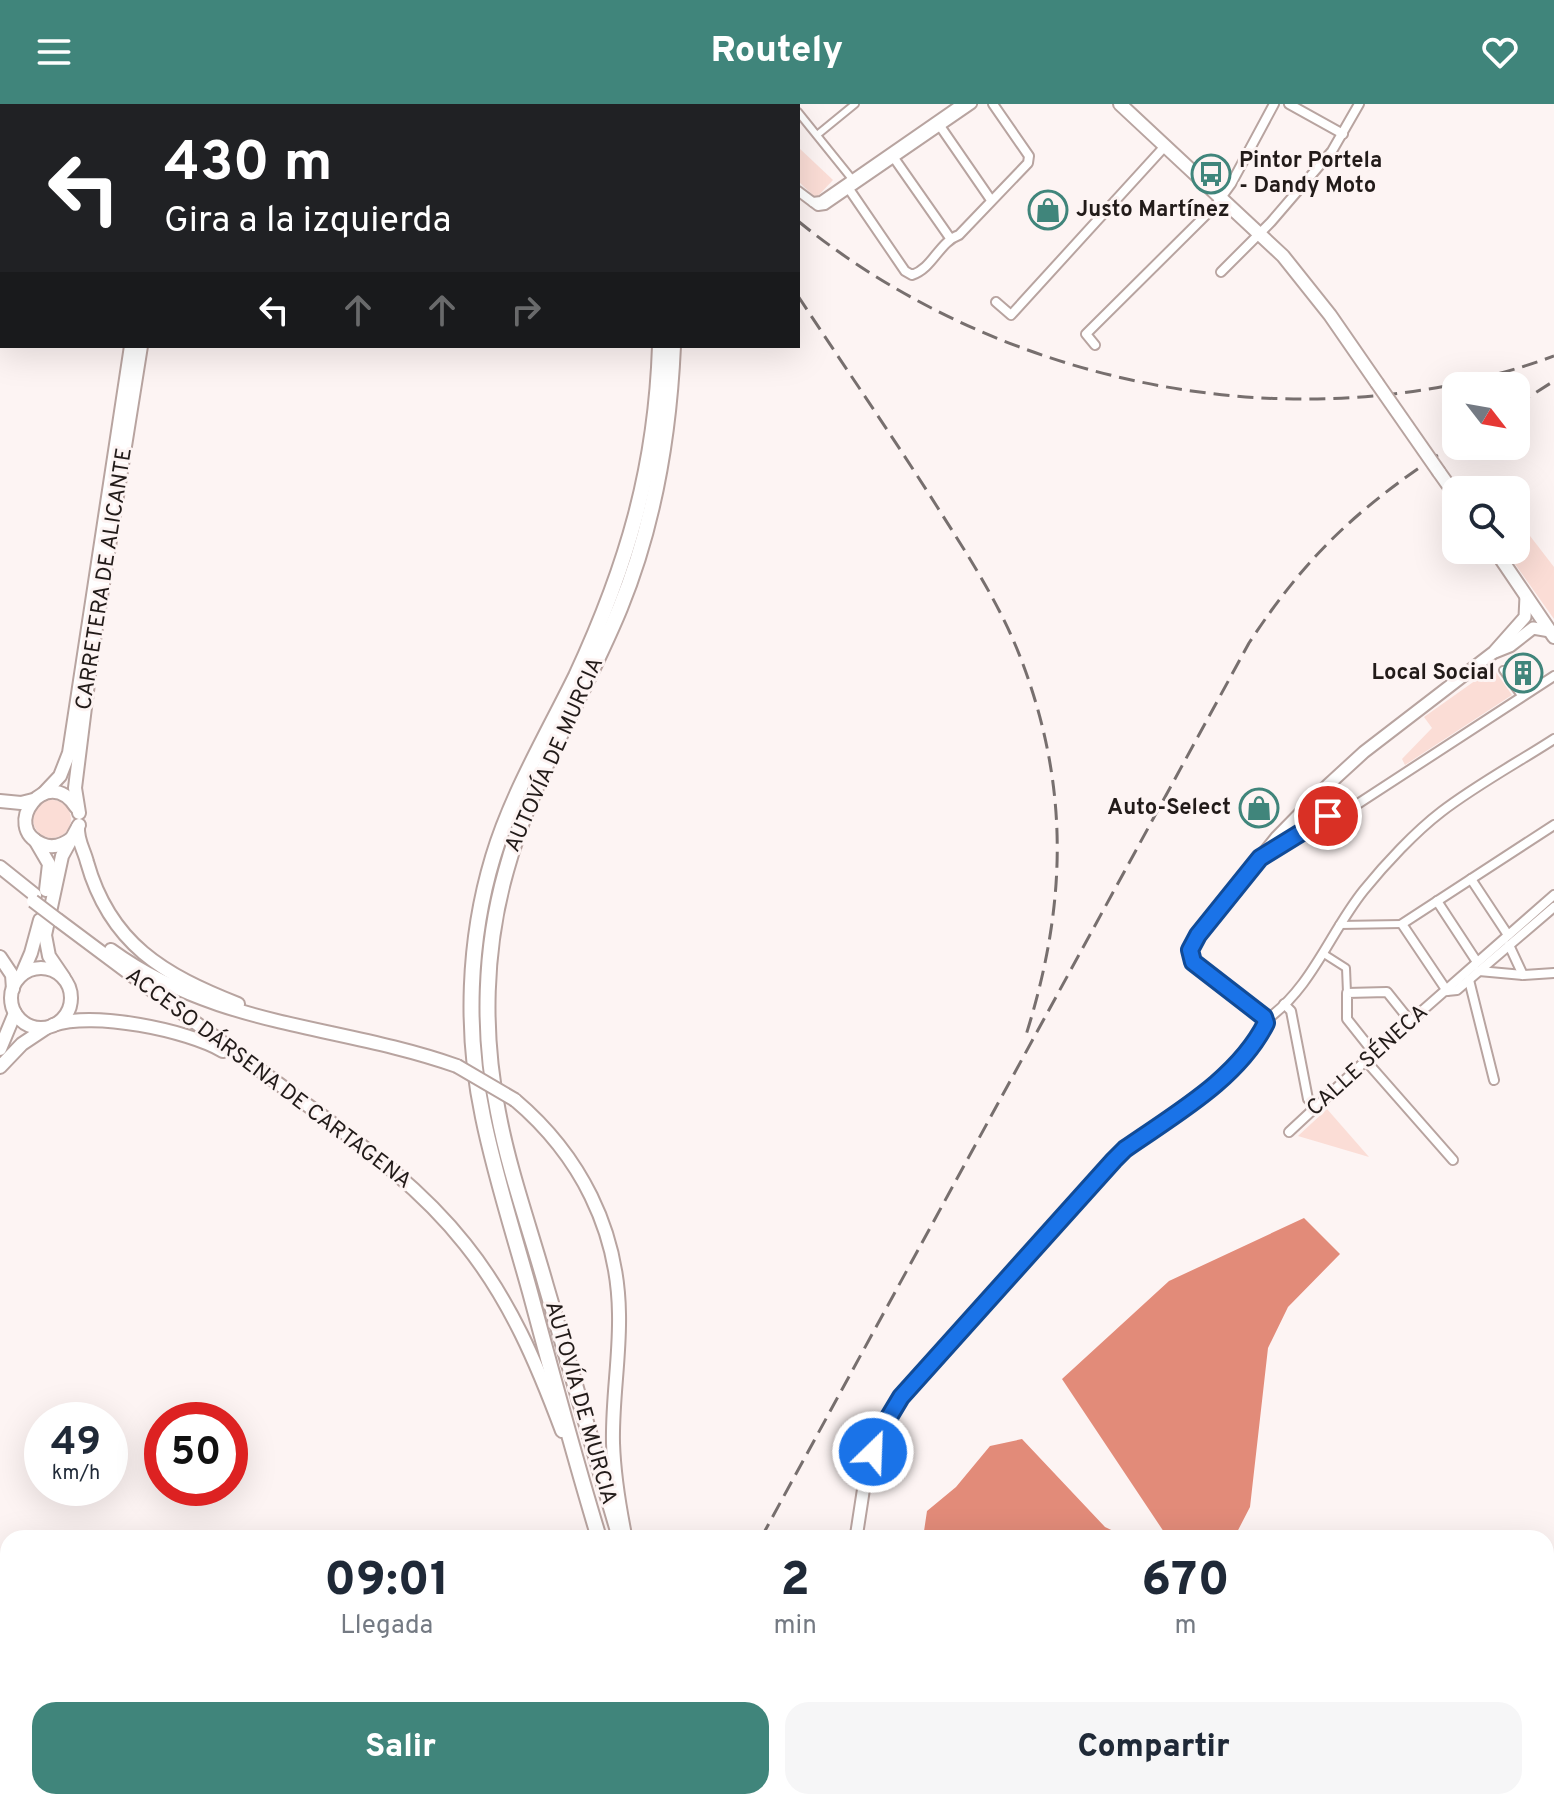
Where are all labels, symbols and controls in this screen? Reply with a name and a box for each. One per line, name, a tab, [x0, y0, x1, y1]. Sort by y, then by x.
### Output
text: Routely	[711, 29, 843, 75]
icon: menu	[32, 30, 76, 74]
icon: heart	[1478, 30, 1522, 74]
text: 430 m	[164, 130, 333, 200]
icon: left	[32, 136, 136, 240]
place label: Pintor Portela - Dandy Moto	[1239, 148, 1382, 200]
bus stop icon: Pintor Portela - Dandy Moto	[1190, 153, 1232, 195]
shop icon: Justo Martínez	[1027, 189, 1069, 231]
place label: Justo Martínez	[1076, 197, 1230, 224]
text: Gira a la izquierda	[164, 199, 451, 245]
icon: left	[252, 288, 296, 332]
icon: ahead	[336, 288, 380, 332]
icon: ahead	[420, 288, 464, 332]
icon: right	[504, 288, 548, 332]
north arrow	[1442, 372, 1530, 460]
map controls	[1442, 372, 1530, 564]
street label: CARRETERA DE ALICANTE	[71, 446, 139, 712]
button: search	[1442, 476, 1530, 564]
building icon: Local Social	[1502, 652, 1544, 694]
street label: AUTOVÍA DE MURCIA	[498, 653, 610, 857]
place label: Local Social	[1372, 660, 1495, 687]
pin	[1294, 782, 1362, 850]
shop icon: Auto-Select	[1238, 787, 1280, 829]
icon: arrive	[1306, 794, 1350, 838]
place label: Auto-Select	[1107, 795, 1231, 822]
street label: ACCESO DÁRSENA DE CARTAGENA	[120, 961, 417, 1195]
street label: CALLE SÉNECA	[1300, 998, 1434, 1123]
street label: AUTOVÍA DE MURCIA	[538, 1298, 624, 1508]
speed limit sign: 50	[144, 1402, 248, 1506]
position arrow	[831, 1410, 915, 1494]
text: 49	[51, 1419, 101, 1469]
text: km/h	[52, 1461, 100, 1487]
text: 09:01	[324, 1552, 449, 1612]
text: 2	[781, 1552, 810, 1612]
text: 670	[1141, 1552, 1230, 1612]
text: Llegada	[340, 1610, 433, 1643]
text: min	[774, 1610, 817, 1643]
text: m	[1174, 1610, 1196, 1643]
button: Salir	[32, 1702, 769, 1794]
button: Compartir	[785, 1702, 1522, 1794]

